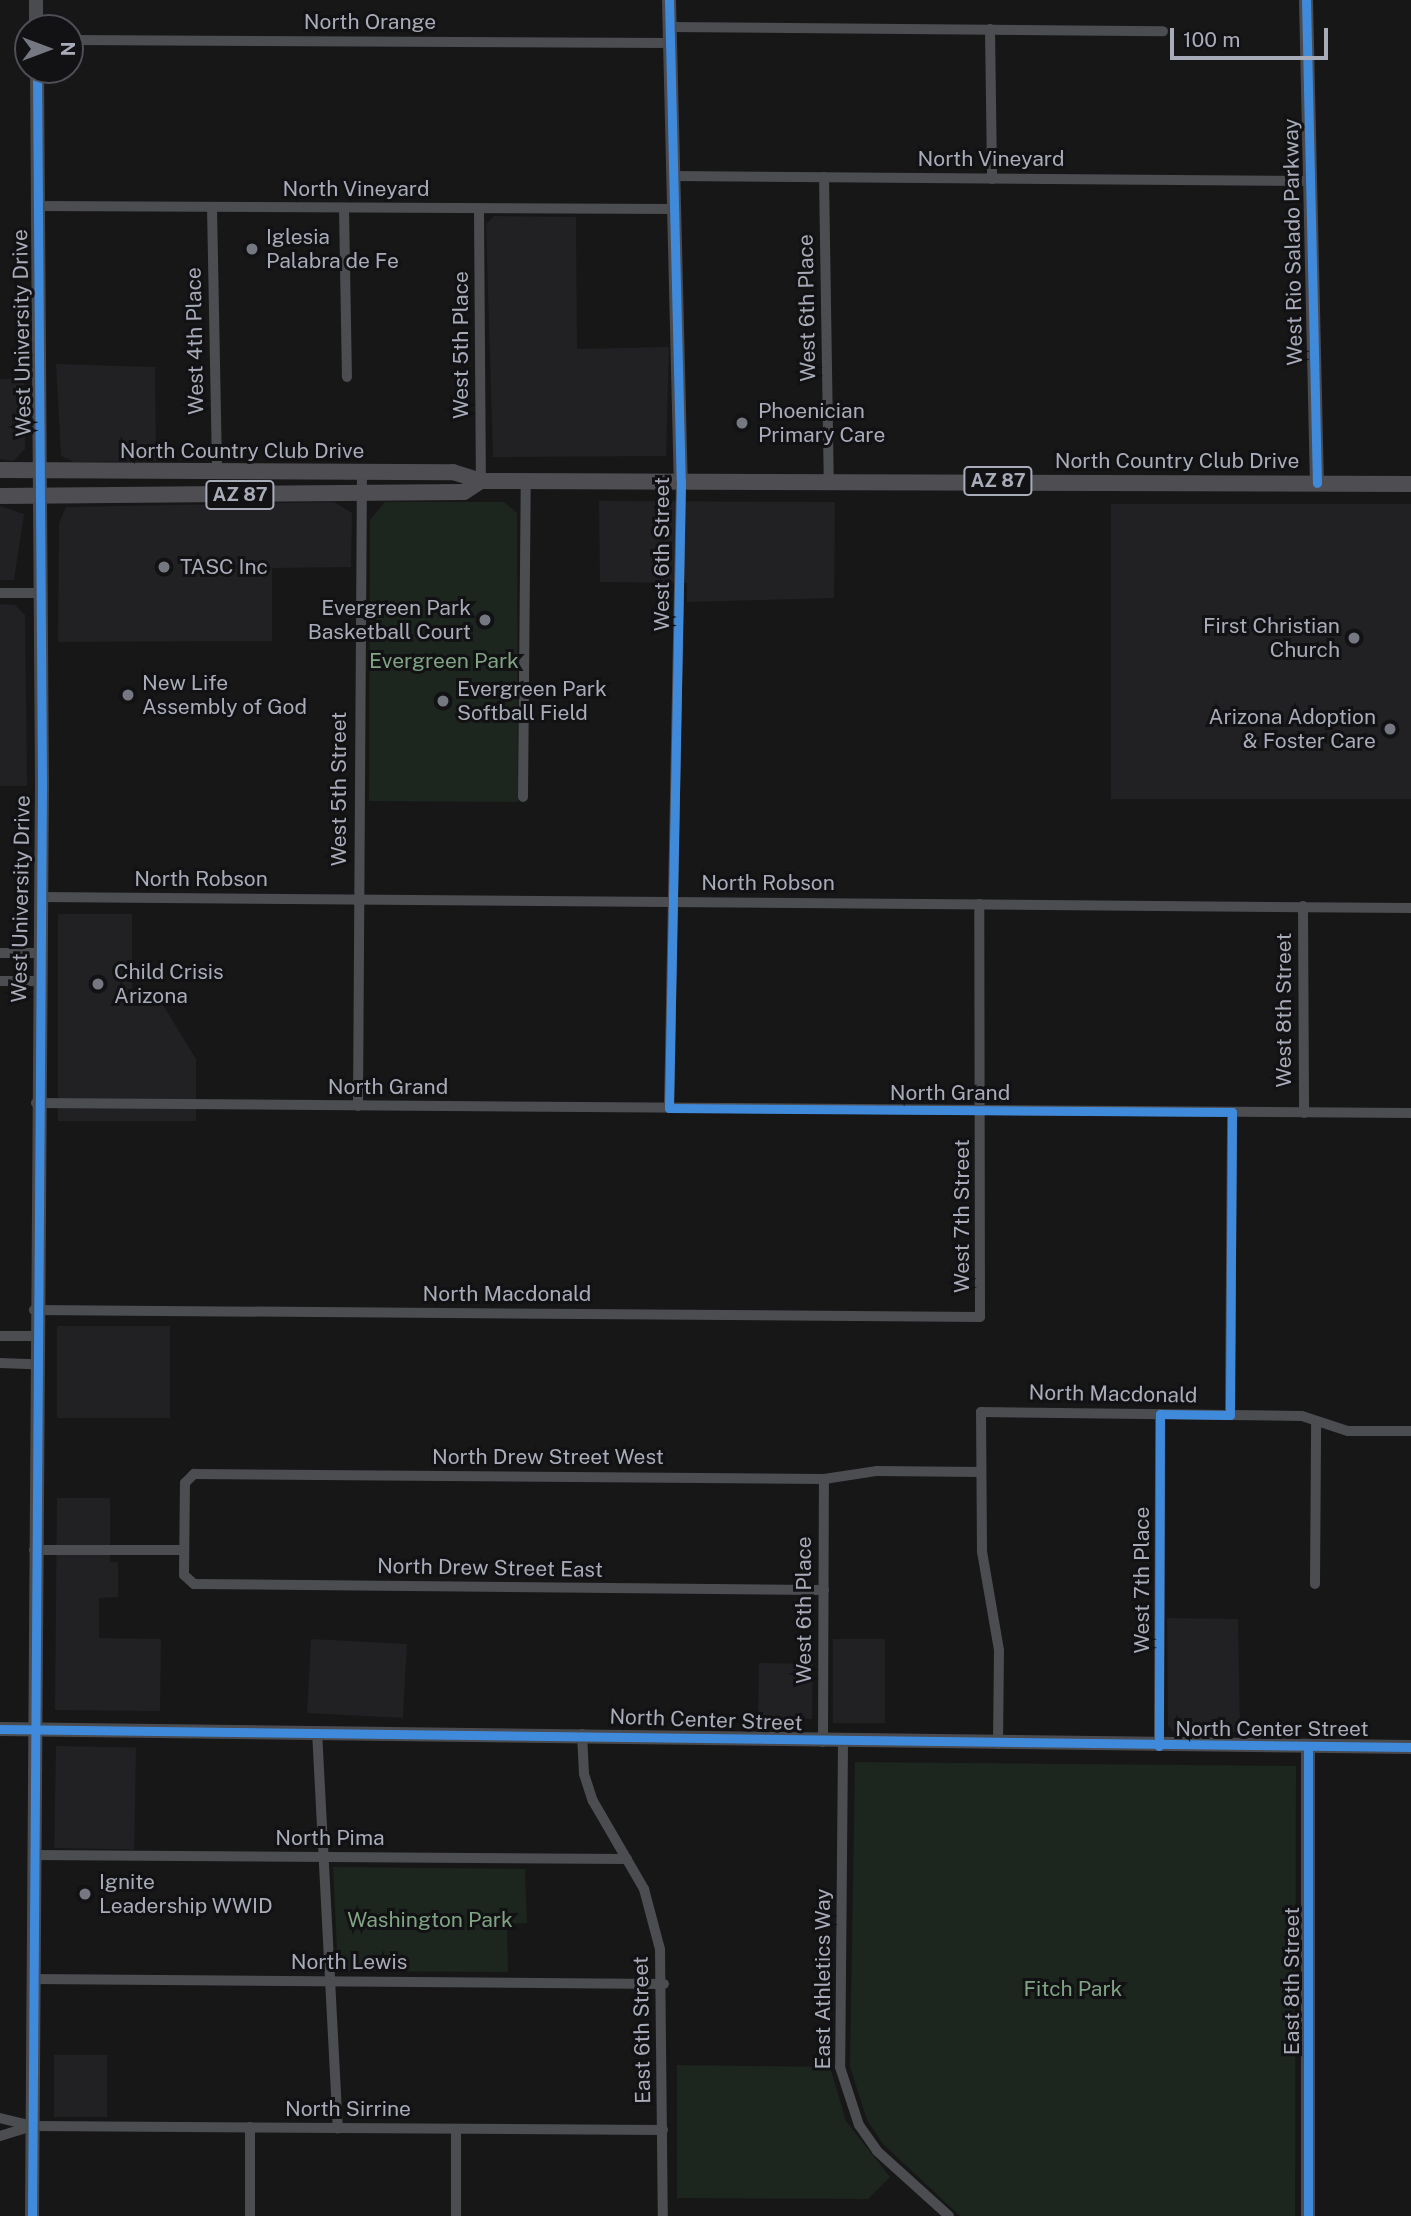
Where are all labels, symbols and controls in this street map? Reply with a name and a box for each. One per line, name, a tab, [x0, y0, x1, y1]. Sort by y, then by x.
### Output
street label: North Orange	[304, 9, 436, 35]
north arrow	[14, 14, 84, 84]
scale bar	[1173, 14, 1330, 58]
text: 100 m	[1183, 27, 1240, 52]
text: N	[57, 42, 79, 56]
street label: West Rio Salado Parkway	[1278, 118, 1308, 366]
street label: North Vineyard	[917, 146, 1065, 172]
street label: North Vineyard	[282, 176, 430, 202]
place label: Iglesia Palabra de Fe	[266, 224, 399, 274]
street label: West University Drive	[8, 229, 36, 437]
street label: West 6th Place	[793, 234, 821, 382]
marker: Iglesia Palabra de Fe	[244, 241, 260, 257]
street label: West 4th Place	[181, 267, 209, 415]
street label: West 5th Place	[448, 271, 474, 419]
place label: Phoenician Primary Care	[758, 398, 885, 448]
marker: Phoenician Primary Care	[732, 413, 752, 433]
street label: North Country Club Drive	[120, 438, 364, 464]
street label: North Country Club Drive	[1055, 448, 1299, 474]
road number: AZ 87	[963, 466, 1033, 496]
street label: West 6th Street	[649, 477, 675, 631]
road number: AZ 87	[205, 480, 275, 510]
place label: TASC Inc	[180, 554, 268, 580]
marker: TASC Inc	[154, 557, 174, 577]
place label: Evergreen Park Basketball Court	[308, 595, 471, 645]
marker: Evergreen Park Basketball Court	[477, 612, 493, 628]
place label: First Christian Church	[1203, 613, 1340, 663]
marker: First Christian Church	[1346, 630, 1362, 646]
park label: Evergreen Park	[369, 648, 519, 674]
place label: New Life Assembly of God	[142, 670, 307, 720]
place label: Evergreen Park Softball Field	[457, 676, 607, 726]
marker: New Life Assembly of God	[120, 687, 136, 703]
marker: Evergreen Park Softball Field	[435, 693, 451, 709]
place label: Arizona Adoption & Foster Care	[1209, 704, 1376, 754]
street label: West 5th Street	[326, 712, 352, 866]
marker: Arizona Adoption & Foster Care	[1382, 721, 1398, 737]
street label: West University Drive	[7, 795, 35, 1003]
street label: North Robson	[134, 866, 268, 892]
street label: North Robson	[701, 870, 835, 896]
street label: West 8th Street	[1271, 933, 1297, 1087]
place label: Child Crisis Arizona	[114, 959, 224, 1009]
marker: Child Crisis Arizona	[88, 974, 108, 994]
street label: North Grand	[328, 1074, 448, 1100]
street label: North Grand	[890, 1080, 1010, 1106]
street label: West 7th Street	[949, 1139, 975, 1293]
street label: North Macdonald	[423, 1281, 591, 1307]
street label: North Macdonald	[1028, 1380, 1198, 1408]
street label: North Drew Street West	[432, 1444, 664, 1470]
street label: West 7th Place	[1129, 1506, 1155, 1654]
street label: West 6th Place	[791, 1536, 817, 1684]
street label: North Drew Street East	[377, 1553, 603, 1583]
street label: North Center Street	[609, 1704, 803, 1736]
street label: North Center Street	[1175, 1716, 1369, 1742]
street label: North Pima	[275, 1825, 385, 1851]
place label: Ignite Leadership WWID	[99, 1869, 273, 1919]
marker: Ignite Leadership WWID	[77, 1886, 93, 1902]
street label: East Athletics Way	[810, 1888, 836, 2070]
park label: Washington Park	[347, 1907, 513, 1933]
street label: East 8th Street	[1279, 1907, 1305, 2055]
street label: North Lewis	[291, 1949, 407, 1975]
street label: East 6th Street	[628, 1956, 656, 2104]
park label: Fitch Park	[1024, 1976, 1122, 2002]
street label: North Sirrine	[285, 2096, 411, 2122]

